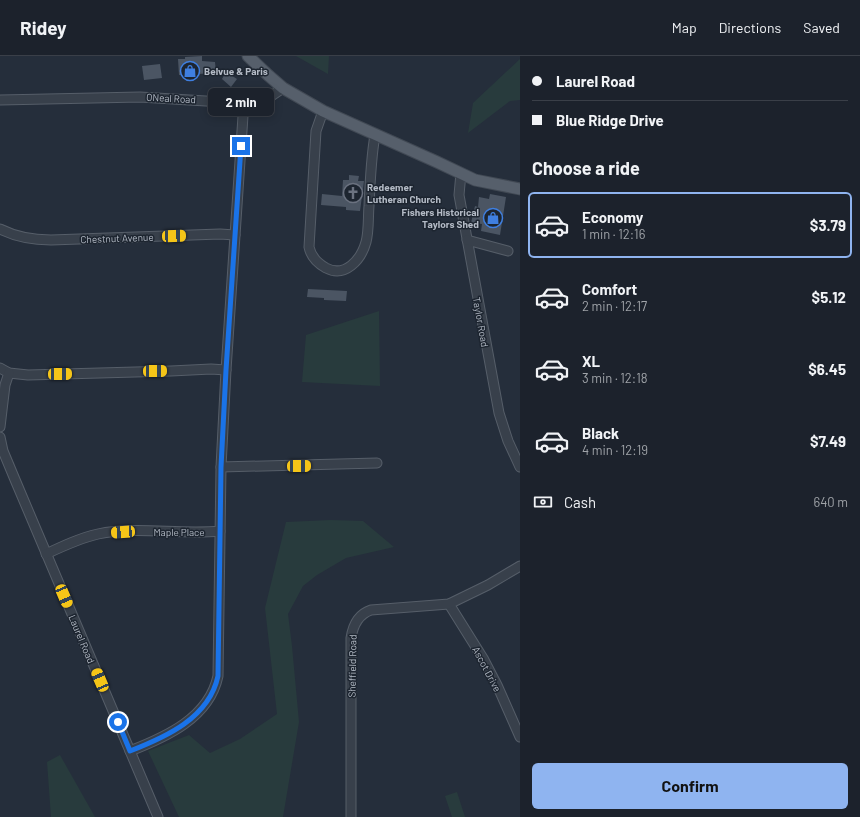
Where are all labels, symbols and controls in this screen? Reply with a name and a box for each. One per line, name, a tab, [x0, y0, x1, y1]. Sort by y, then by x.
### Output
text: Ridey	[20, 16, 67, 39]
text: Map	[672, 19, 697, 36]
text: Directions	[719, 19, 781, 36]
text: Saved	[803, 19, 840, 36]
shop icon: Belvue & Paris	[179, 60, 201, 82]
place label: Belvue & Paris	[204, 65, 268, 77]
text: Laurel Road	[556, 72, 635, 90]
callout: 2 min	[208, 88, 274, 116]
street label: ONeal Road	[146, 91, 196, 105]
text: 2 min	[225, 94, 257, 110]
text: Blue Ridge Drive	[556, 111, 664, 129]
route end	[232, 137, 250, 155]
text: Choose a ride	[532, 157, 640, 179]
place label: Redeemer Lutheran Church	[367, 181, 441, 205]
church icon: Redeemer Lutheran Church	[342, 182, 364, 204]
place label: Fishers Historical Taylors Shed	[402, 206, 479, 230]
shop icon: Fishers Historical Taylors Shed	[482, 207, 504, 229]
icon: car	[534, 207, 570, 243]
text: Economy	[582, 208, 643, 226]
text: $3.79	[810, 216, 846, 234]
text: 1 min · 12:16	[582, 226, 645, 242]
car	[162, 230, 186, 242]
street label: Chestnut Avenue	[80, 231, 154, 245]
icon: car	[534, 279, 570, 315]
text: Comfort	[582, 280, 637, 298]
text: $5.12	[812, 288, 846, 306]
street label: Taylor Road	[471, 296, 491, 348]
text: 2 min · 12:17	[582, 298, 647, 314]
icon: car	[534, 351, 570, 387]
text: XL	[582, 352, 600, 370]
text: $6.45	[808, 360, 846, 378]
car	[143, 365, 167, 377]
car	[48, 368, 72, 380]
text: 3 min · 12:18	[582, 370, 648, 386]
icon: car	[534, 423, 570, 459]
text: Black	[582, 424, 619, 442]
text: $7.49	[810, 432, 846, 450]
text: 4 min · 12:19	[582, 442, 648, 458]
car	[287, 460, 311, 472]
icon: cash	[532, 491, 554, 513]
text: Cash	[564, 493, 596, 511]
text: 640 m	[813, 494, 848, 510]
car	[111, 525, 135, 539]
street label: Maple Place	[153, 526, 205, 538]
car	[54, 583, 74, 609]
street label: Laurel Road	[66, 613, 98, 665]
street label: Sheffield Road	[345, 634, 359, 698]
street label: Ascot Drive	[470, 644, 504, 694]
car	[90, 667, 110, 693]
route start	[109, 713, 127, 731]
button: Confirm	[532, 763, 848, 809]

